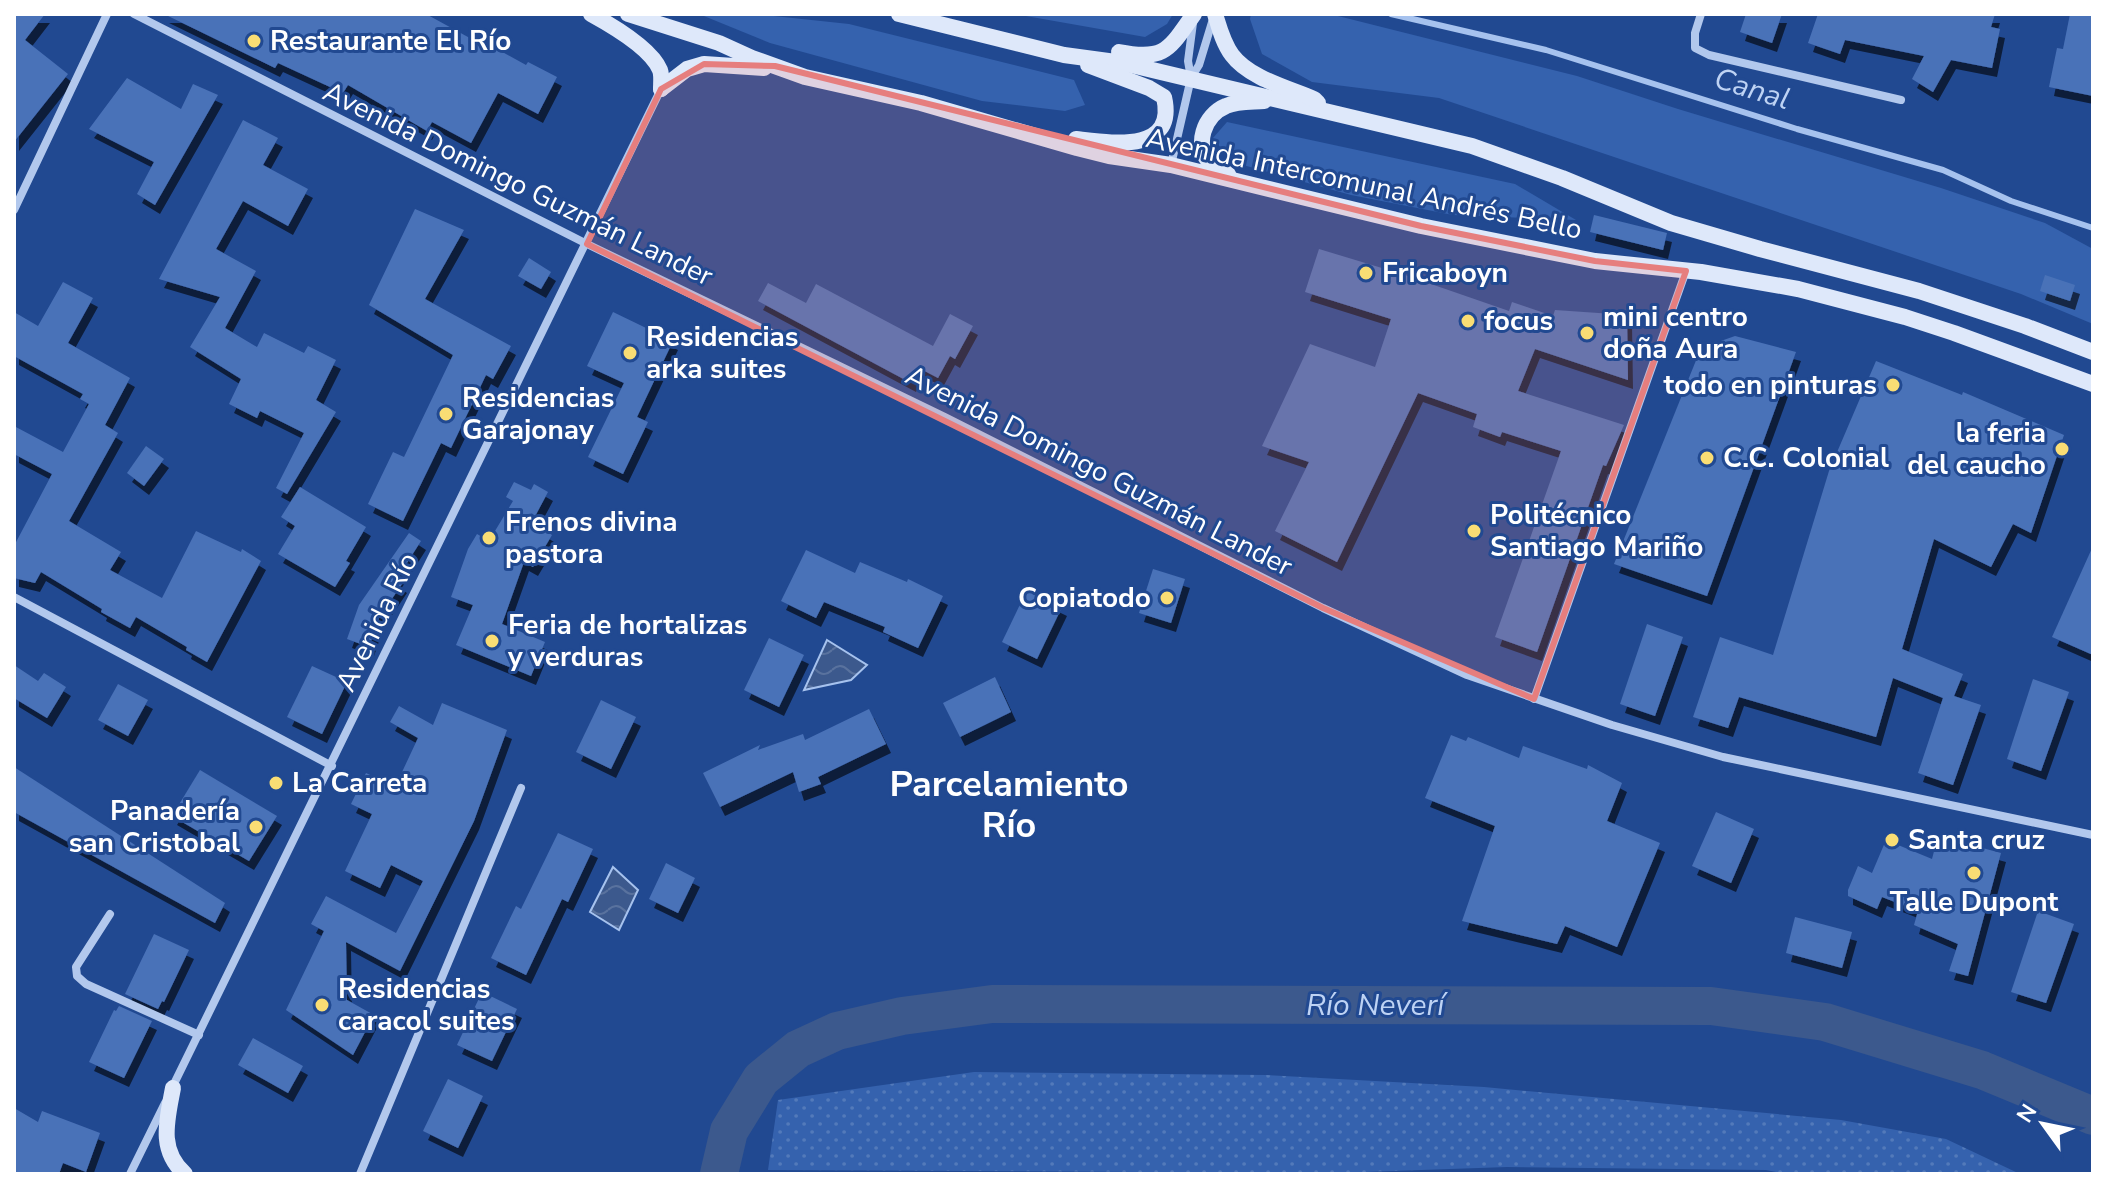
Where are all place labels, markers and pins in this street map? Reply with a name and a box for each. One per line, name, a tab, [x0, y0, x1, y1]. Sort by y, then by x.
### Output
place label: Restaurante El Río	[270, 22, 511, 60]
marker: Restaurante El Río	[245, 32, 263, 50]
place label: Fricaboyn	[1382, 254, 1508, 292]
marker: Fricaboyn	[1357, 264, 1375, 282]
place label: mini centro doña Aura	[1603, 298, 1748, 368]
place label: focus	[1484, 302, 1553, 340]
marker: focus	[1459, 312, 1477, 330]
place label: Residencias arka suites	[646, 318, 799, 388]
marker: mini centro doña Aura	[1578, 324, 1596, 342]
marker: Residencias arka suites	[621, 344, 639, 362]
place label: todo en pinturas	[1664, 366, 1877, 404]
marker: todo en pinturas	[1884, 376, 1902, 394]
place label: Residencias Garajonay	[462, 379, 615, 449]
marker: Residencias Garajonay	[437, 405, 455, 423]
place label: la feria del caucho	[1907, 414, 2046, 484]
place label: C.C. Colonial	[1723, 439, 1889, 477]
marker: la feria del caucho	[2053, 440, 2071, 458]
marker: C.C. Colonial	[1698, 449, 1716, 467]
place label: Politécnico Santiago Mariño	[1490, 496, 1703, 566]
place label: Frenos divina pastora	[505, 503, 678, 573]
marker: Politécnico Santiago Mariño	[1465, 522, 1483, 540]
marker: Frenos divina pastora	[480, 529, 498, 547]
place label: Copiatodo	[1018, 579, 1151, 617]
marker: Copiatodo	[1158, 589, 1176, 607]
place label: Feria de hortalizas y verduras	[507, 606, 747, 676]
marker: Feria de hortalizas y verduras	[483, 632, 501, 650]
place label: La Carreta	[292, 764, 427, 802]
marker: La Carreta	[267, 774, 285, 792]
place label: Panadería san Cristobal	[69, 792, 240, 862]
marker: Panadería san Cristobal	[247, 818, 265, 836]
place label: Santa cruz	[1908, 821, 2045, 859]
marker: Santa cruz	[1883, 831, 1901, 849]
marker: Talle Dupont	[1965, 864, 1983, 882]
place label: Talle Dupont	[1890, 883, 2059, 921]
place label: Residencias caracol suites	[338, 970, 515, 1040]
marker: Residencias caracol suites	[313, 996, 331, 1014]

